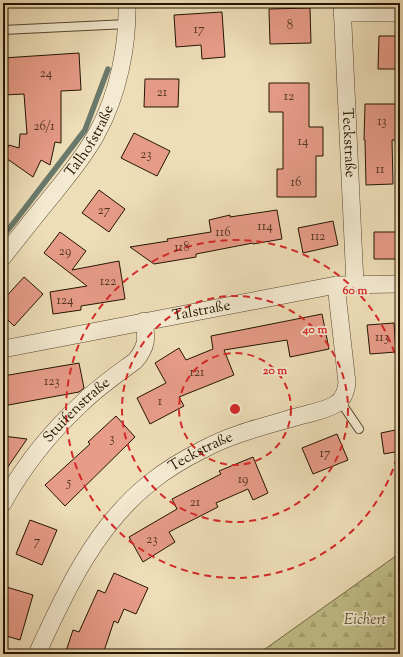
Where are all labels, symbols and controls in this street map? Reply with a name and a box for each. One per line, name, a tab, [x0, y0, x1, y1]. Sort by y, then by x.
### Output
house number: 8	[287, 17, 293, 35]
house number: 17	[194, 21, 205, 39]
house number: 24	[40, 65, 53, 83]
house number: 21	[157, 84, 168, 102]
house number: 12	[284, 88, 294, 106]
street label: Talhofstraße	[60, 102, 119, 182]
street label: Teckstraße	[336, 108, 361, 178]
house number: 13	[377, 113, 387, 131]
house number: 26/1	[33, 118, 55, 136]
house number: 14	[298, 133, 309, 151]
house number: 23	[140, 146, 152, 164]
house number: 11	[376, 161, 385, 179]
house number: 16	[291, 174, 301, 192]
house number: 27	[98, 202, 111, 220]
house number: 114	[257, 218, 273, 236]
house number: 116	[215, 224, 231, 242]
house number: 112	[311, 228, 325, 246]
house number: 118	[174, 239, 190, 257]
house number: 29	[59, 243, 71, 261]
house number: 122	[100, 273, 116, 291]
text: 60 m	[343, 282, 367, 300]
house number: 124	[56, 292, 74, 310]
street label: Talstraße	[170, 295, 232, 327]
text: 40 m	[302, 321, 327, 339]
house number: 113	[375, 329, 389, 347]
text: 20 m	[263, 362, 287, 380]
house number: 121	[190, 364, 205, 382]
street label: Stuifenstraße	[38, 373, 115, 448]
house number: 123	[44, 373, 60, 391]
house number: 1	[158, 393, 163, 411]
centre of rings	[228, 402, 242, 416]
street label: Teckstraße	[165, 427, 236, 477]
house number: 3	[109, 430, 115, 448]
house number: 17	[320, 445, 331, 463]
house number: 19	[238, 471, 248, 489]
house number: 5	[66, 474, 72, 492]
house number: 21	[190, 494, 201, 512]
house number: 23	[146, 531, 158, 549]
house number: 7	[34, 533, 41, 551]
park label: Eichert	[344, 610, 387, 631]

